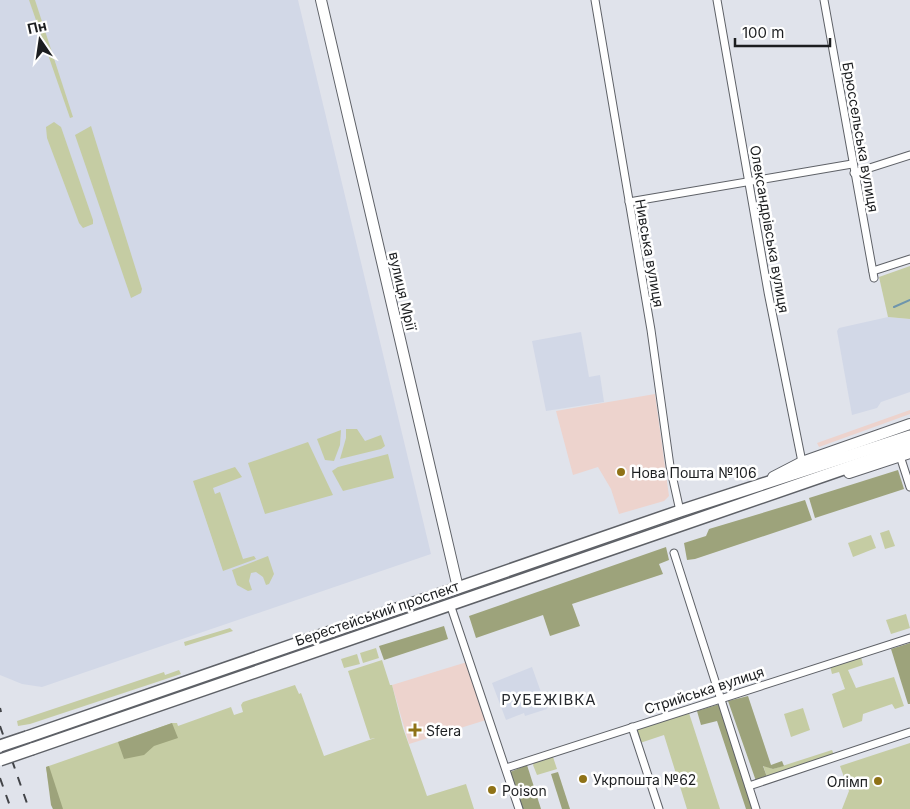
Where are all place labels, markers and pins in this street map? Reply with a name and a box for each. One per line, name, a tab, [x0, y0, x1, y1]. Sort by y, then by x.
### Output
place label: Нова Пошта №106	[631, 464, 757, 481]
marker: Нова Пошта №106	[615, 466, 627, 478]
place label: Sfera	[426, 722, 461, 739]
marker: Sfera	[408, 723, 422, 737]
place label: Укрпошта №62	[593, 771, 696, 788]
marker: Укрпошта №62	[577, 773, 589, 785]
place label: Олімп	[827, 773, 868, 790]
marker: Олімп	[872, 775, 884, 787]
place label: Poison	[502, 782, 547, 799]
marker: Poison	[486, 784, 498, 796]

